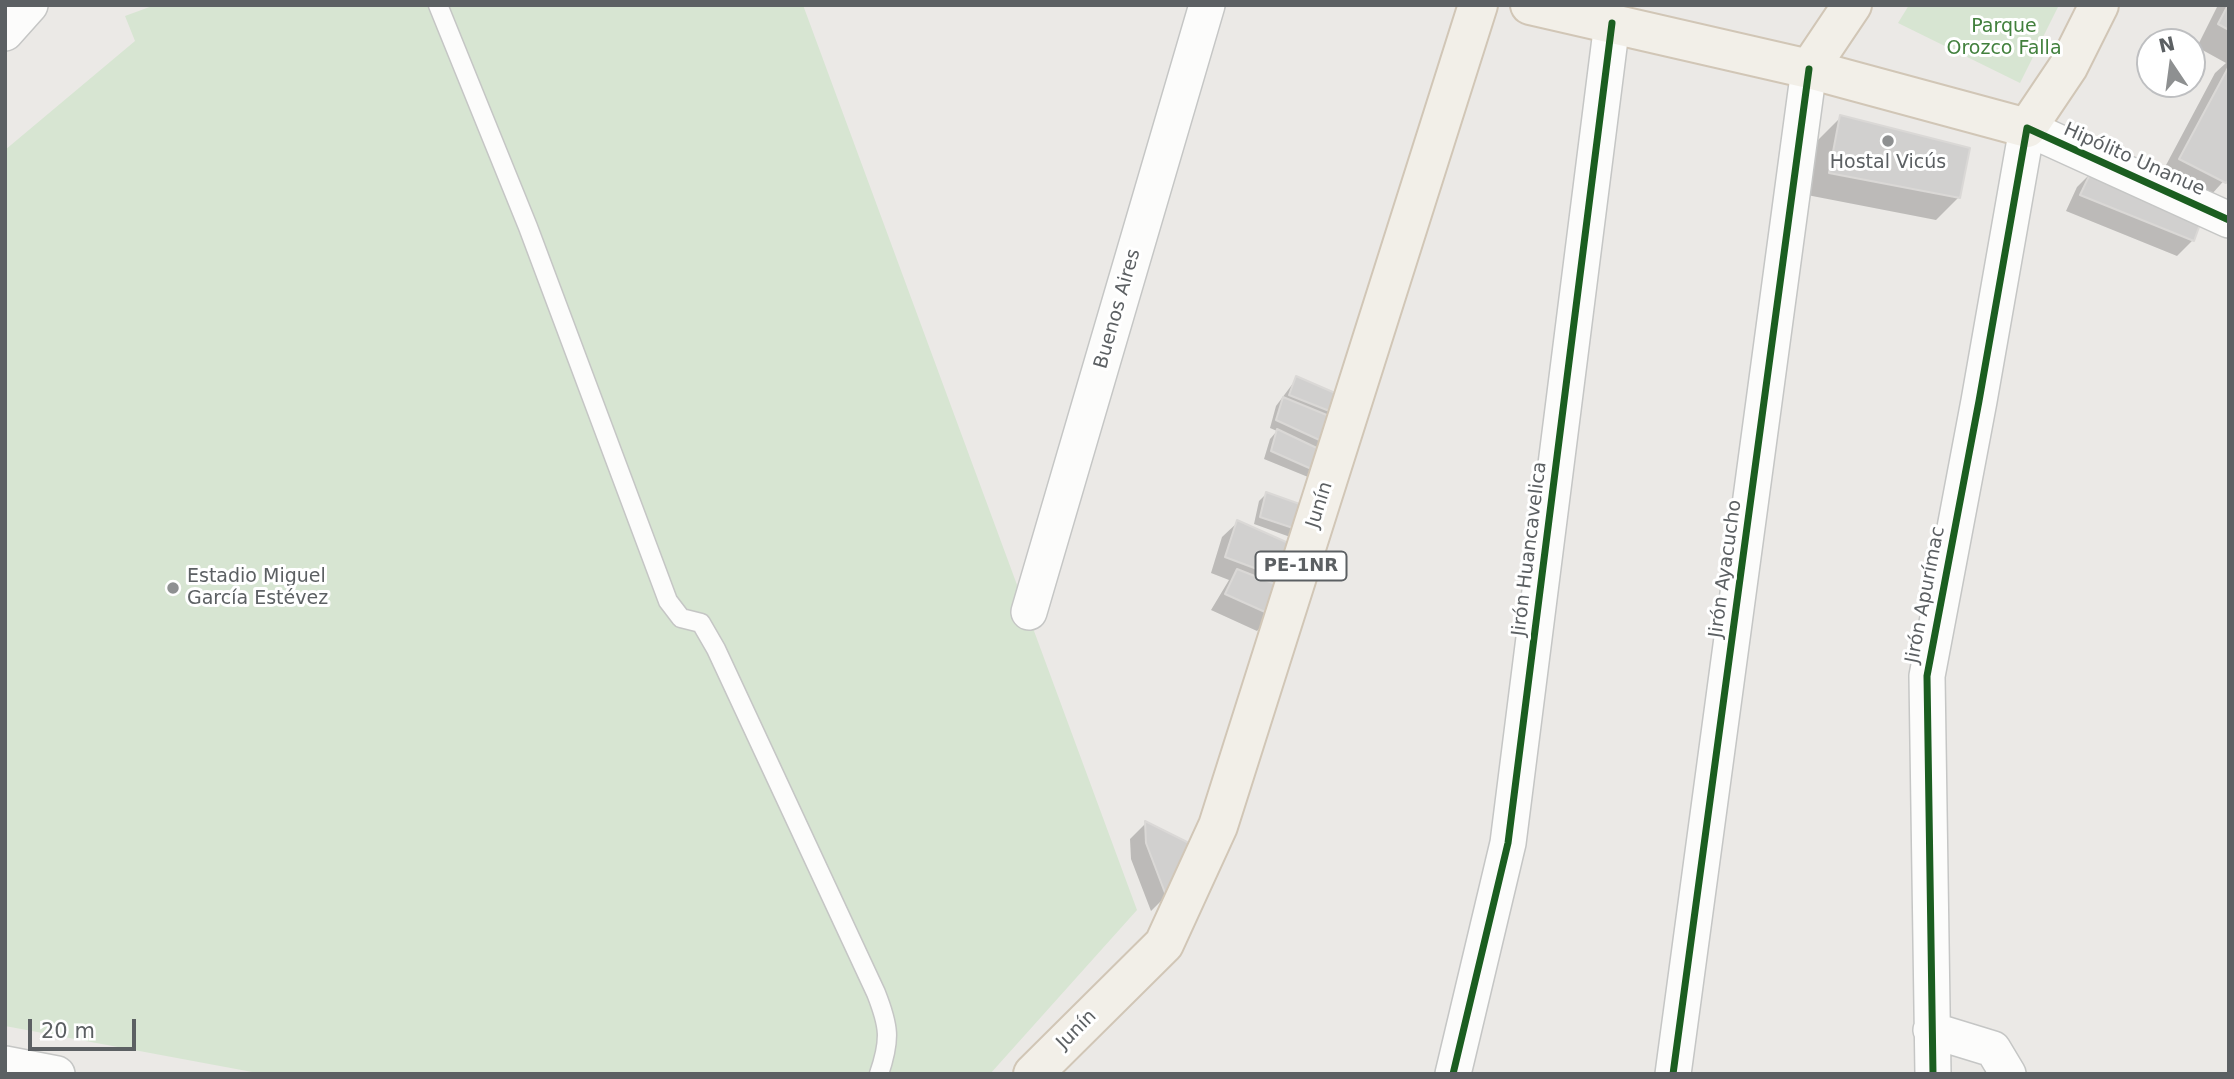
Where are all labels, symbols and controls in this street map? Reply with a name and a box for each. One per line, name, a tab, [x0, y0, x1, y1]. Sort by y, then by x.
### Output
park label: Parque Orozco Falla	[1946, 16, 2062, 60]
north arrow	[2136, 28, 2206, 98]
text: N	[2157, 32, 2177, 57]
street label: Hipólito Unanue	[2060, 119, 2208, 201]
marker: Hostal Vicús	[1880, 133, 1896, 149]
place label: Hostal Vicús	[1830, 152, 1946, 174]
street label: Buenos Aires	[1090, 246, 1146, 372]
street label: Jirón Huancavelica	[1508, 460, 1552, 638]
street label: Junín	[1302, 479, 1338, 531]
street label: Jirón Ayacucho	[1705, 499, 1747, 639]
street label: Jirón Apurímac	[1902, 525, 1950, 665]
road number: PE-1NR	[1256, 552, 1346, 580]
place label: Estadio Miguel García Estévez	[187, 566, 328, 610]
marker: Estadio Miguel García Estévez	[165, 580, 181, 596]
street label: Junín	[1052, 1005, 1102, 1055]
scale bar	[32, 1006, 140, 1050]
text: 20 m	[41, 1019, 95, 1043]

